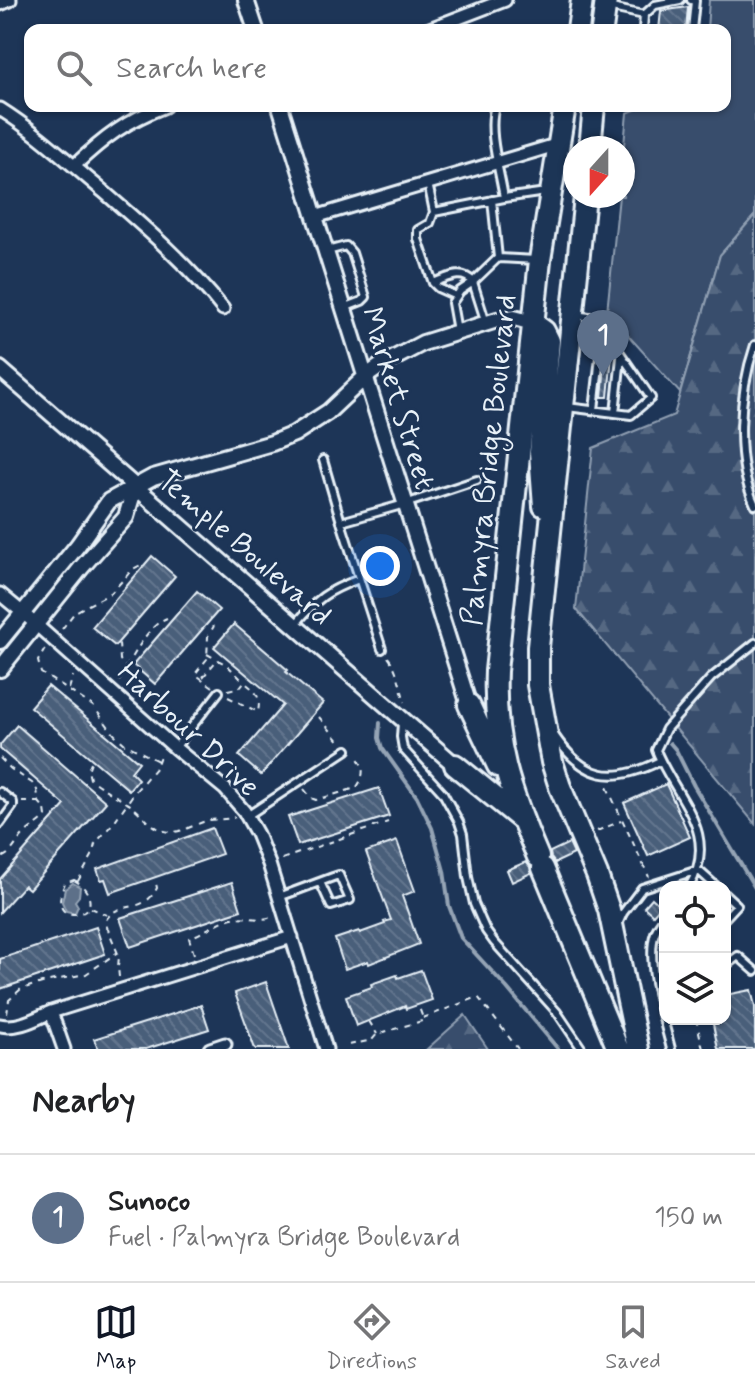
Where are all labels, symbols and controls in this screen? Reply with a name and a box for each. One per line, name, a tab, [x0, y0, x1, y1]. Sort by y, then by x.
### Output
search box	[24, 24, 731, 112]
icon: search	[52, 46, 96, 90]
text: Search here	[116, 49, 267, 88]
north arrow	[563, 136, 635, 208]
street label: Palmyra Bridge Boulevard	[453, 293, 528, 628]
street label: Market Street	[351, 302, 444, 495]
pin: 1	[577, 310, 629, 376]
street label: Temple Boulevard	[148, 461, 340, 635]
your location	[360, 546, 400, 586]
street label: Harbour Drive	[108, 654, 268, 806]
map controls	[659, 881, 731, 1025]
button: locate	[659, 881, 731, 953]
button: layers	[659, 953, 731, 1025]
text: Nearby	[32, 1079, 136, 1124]
text: Sunoco	[108, 1182, 190, 1221]
text: 1	[52, 1201, 64, 1235]
text: 150 m	[654, 1201, 723, 1235]
text: Fuel · Palmyra Bridge Boulevard	[108, 1221, 460, 1255]
tab: Map	[94, 1300, 138, 1376]
tab: Directions	[326, 1300, 417, 1376]
tab: Saved	[605, 1300, 661, 1376]

